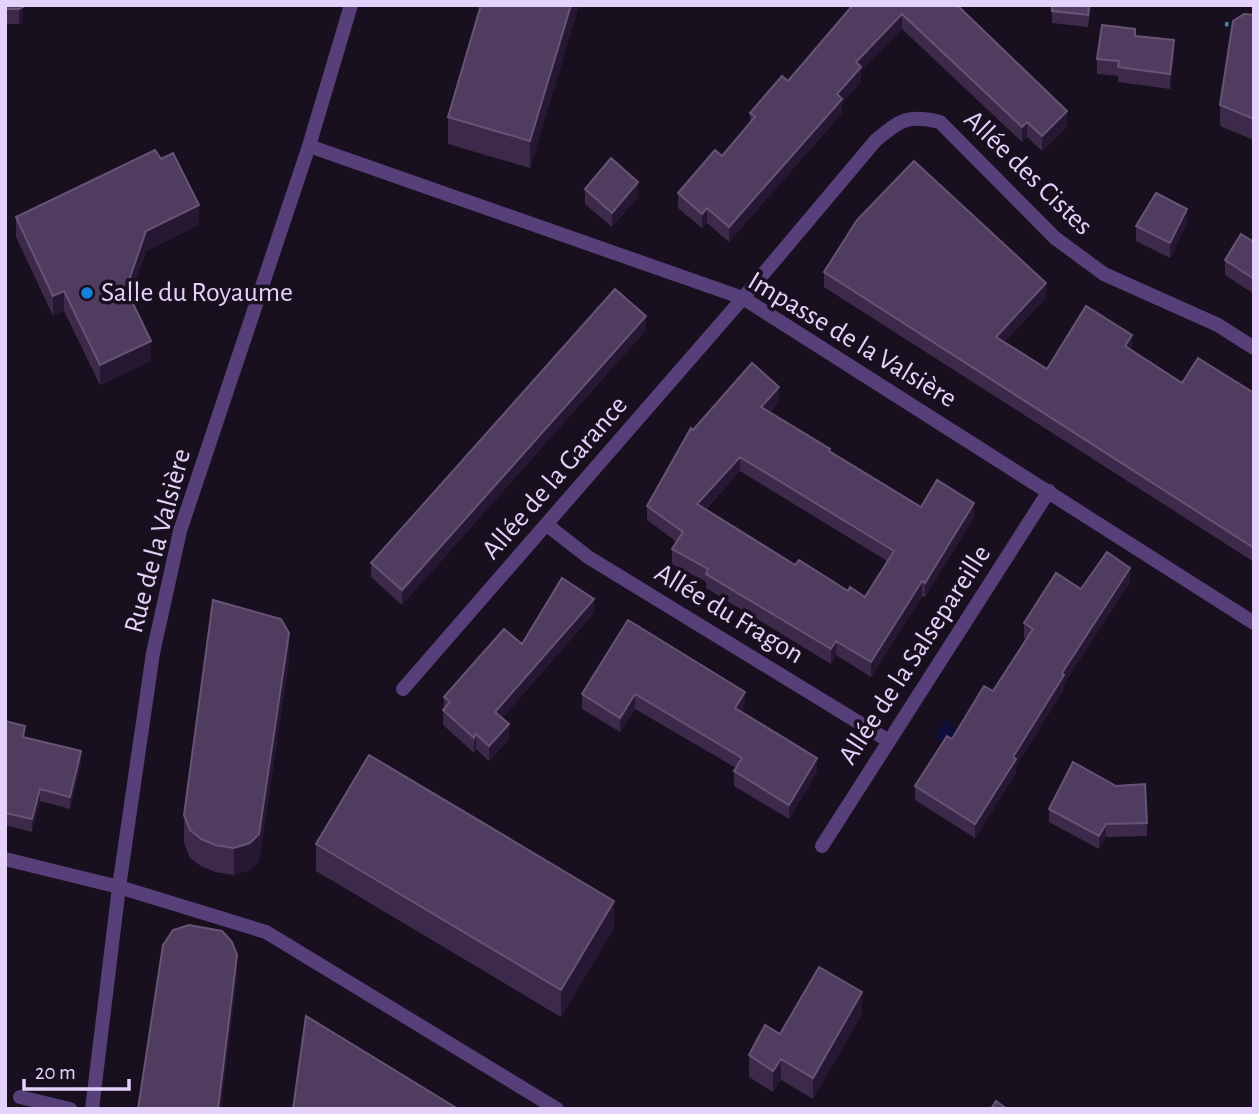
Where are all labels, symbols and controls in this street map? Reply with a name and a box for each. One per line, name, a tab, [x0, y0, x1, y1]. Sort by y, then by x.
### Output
street label: Allée des Cistes	[958, 105, 1098, 241]
street label: Impasse de la Valsière	[743, 267, 961, 413]
place label: Salle du Royaume	[101, 279, 293, 307]
marker: Salle du Royaume	[79, 285, 95, 301]
street label: Allée de la Garance	[477, 391, 633, 565]
street label: Rue de la Valsière	[120, 446, 196, 636]
street label: Allée de la Salsepareille	[834, 540, 996, 770]
street label: Allée du Fragon	[650, 559, 808, 669]
scale bar	[24, 1048, 130, 1092]
text: 20 m	[35, 1062, 76, 1083]

